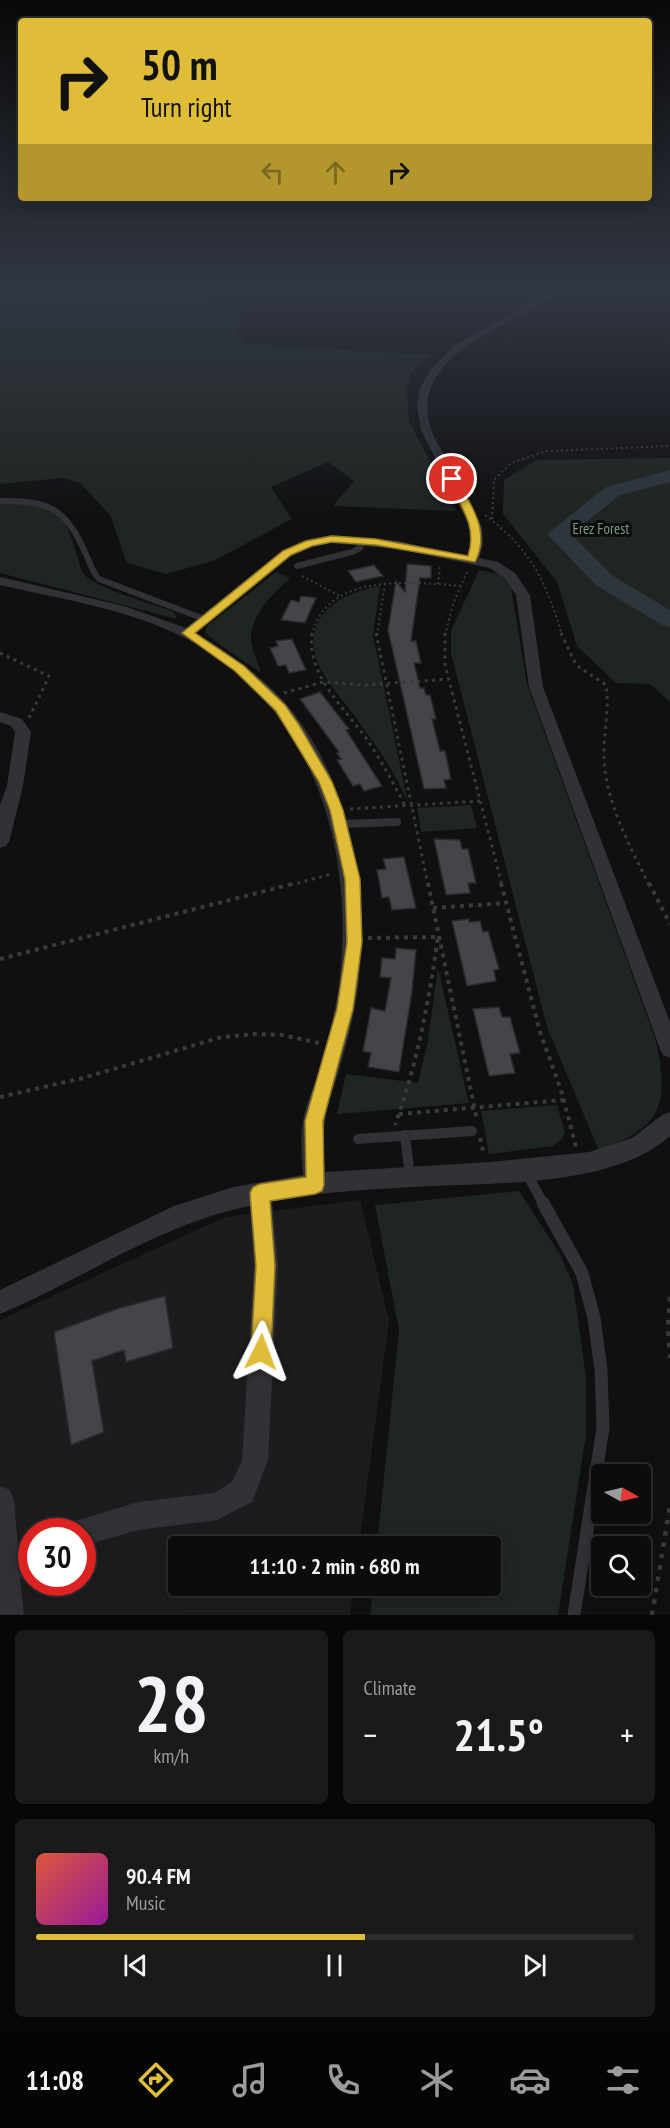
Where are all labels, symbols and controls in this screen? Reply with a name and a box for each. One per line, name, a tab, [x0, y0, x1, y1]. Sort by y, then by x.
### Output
text: 50 m	[141, 37, 218, 92]
icon: right	[42, 42, 120, 120]
text: Turn right	[141, 90, 232, 124]
icon: left	[256, 156, 289, 189]
icon: ahead	[319, 156, 352, 189]
icon: right	[382, 156, 415, 189]
pin	[426, 453, 477, 504]
icon: arrive	[435, 462, 468, 495]
park label: Erez Forest	[572, 519, 630, 538]
position arrow	[229, 1320, 293, 1384]
north arrow	[591, 1464, 651, 1524]
map controls	[591, 1464, 651, 1596]
speed limit sign: 30	[18, 1518, 96, 1596]
button: search	[591, 1536, 651, 1596]
text: 11:10 · 2 min · 680 m	[249, 1552, 420, 1580]
text: 28	[134, 1653, 209, 1754]
text: Climate	[364, 1675, 416, 1701]
text: 21.5°	[454, 1705, 544, 1763]
text: −	[364, 1713, 377, 1756]
text: +	[620, 1713, 634, 1756]
text: km/h	[154, 1743, 189, 1769]
text: 90.4 FM	[126, 1862, 191, 1890]
text: Music	[126, 1890, 166, 1916]
icon: previous	[119, 1949, 152, 1982]
icon: pause	[318, 1949, 351, 1982]
icon: next	[518, 1949, 551, 1982]
icon: directions	[135, 2059, 177, 2101]
icon: music	[229, 2059, 271, 2101]
icon: phone	[322, 2059, 364, 2101]
icon: climate	[416, 2059, 458, 2101]
icon: car	[509, 2059, 551, 2101]
icon: filters	[602, 2059, 644, 2101]
text: 11:08	[26, 2063, 84, 2097]

